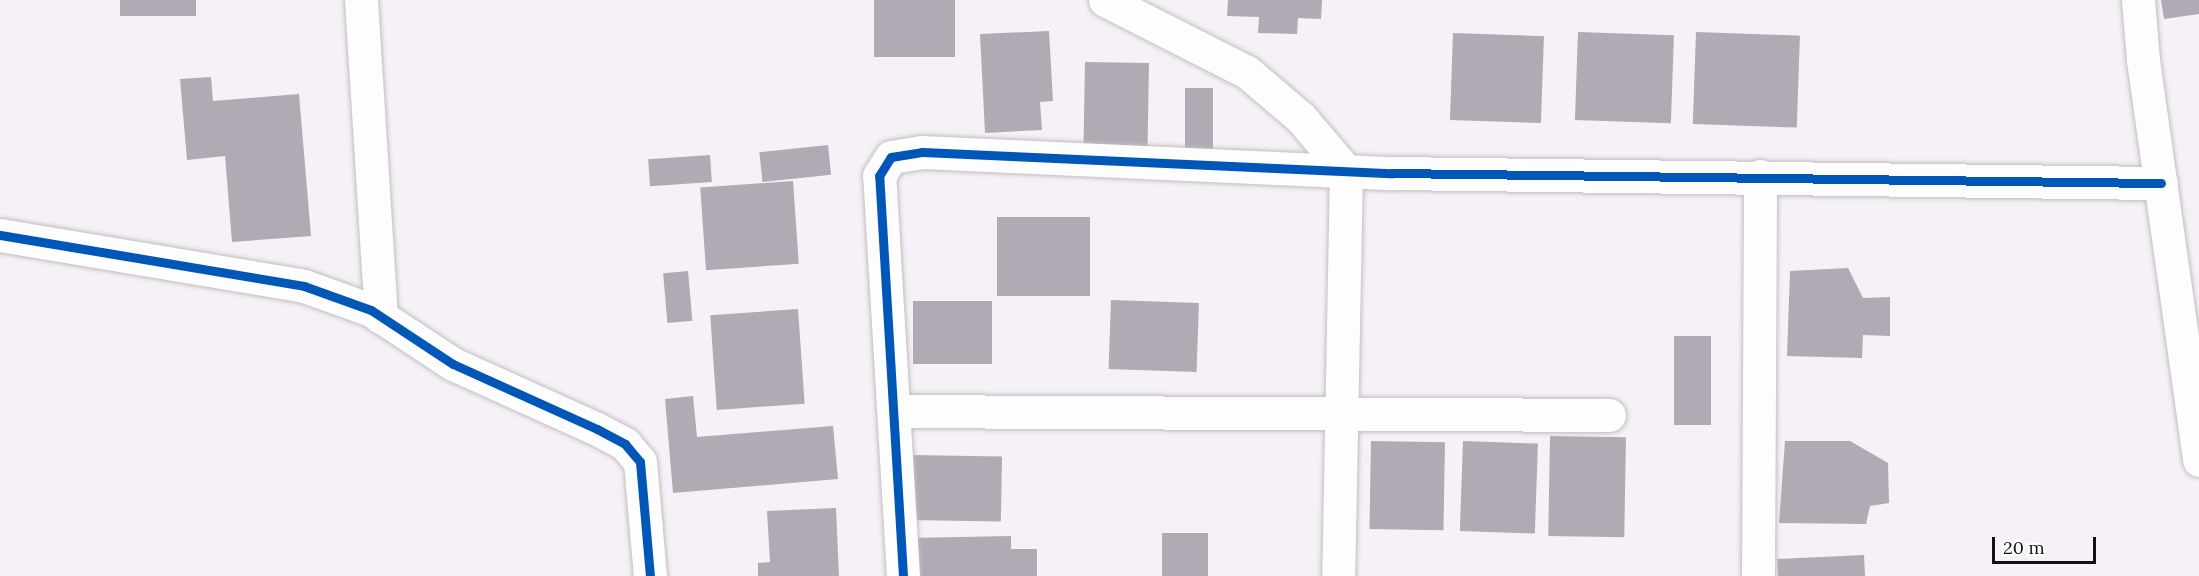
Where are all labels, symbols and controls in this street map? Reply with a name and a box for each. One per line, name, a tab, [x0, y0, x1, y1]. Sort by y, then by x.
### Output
scale bar	[1995, 525, 2098, 563]
text: 20 m	[2003, 536, 2045, 559]

